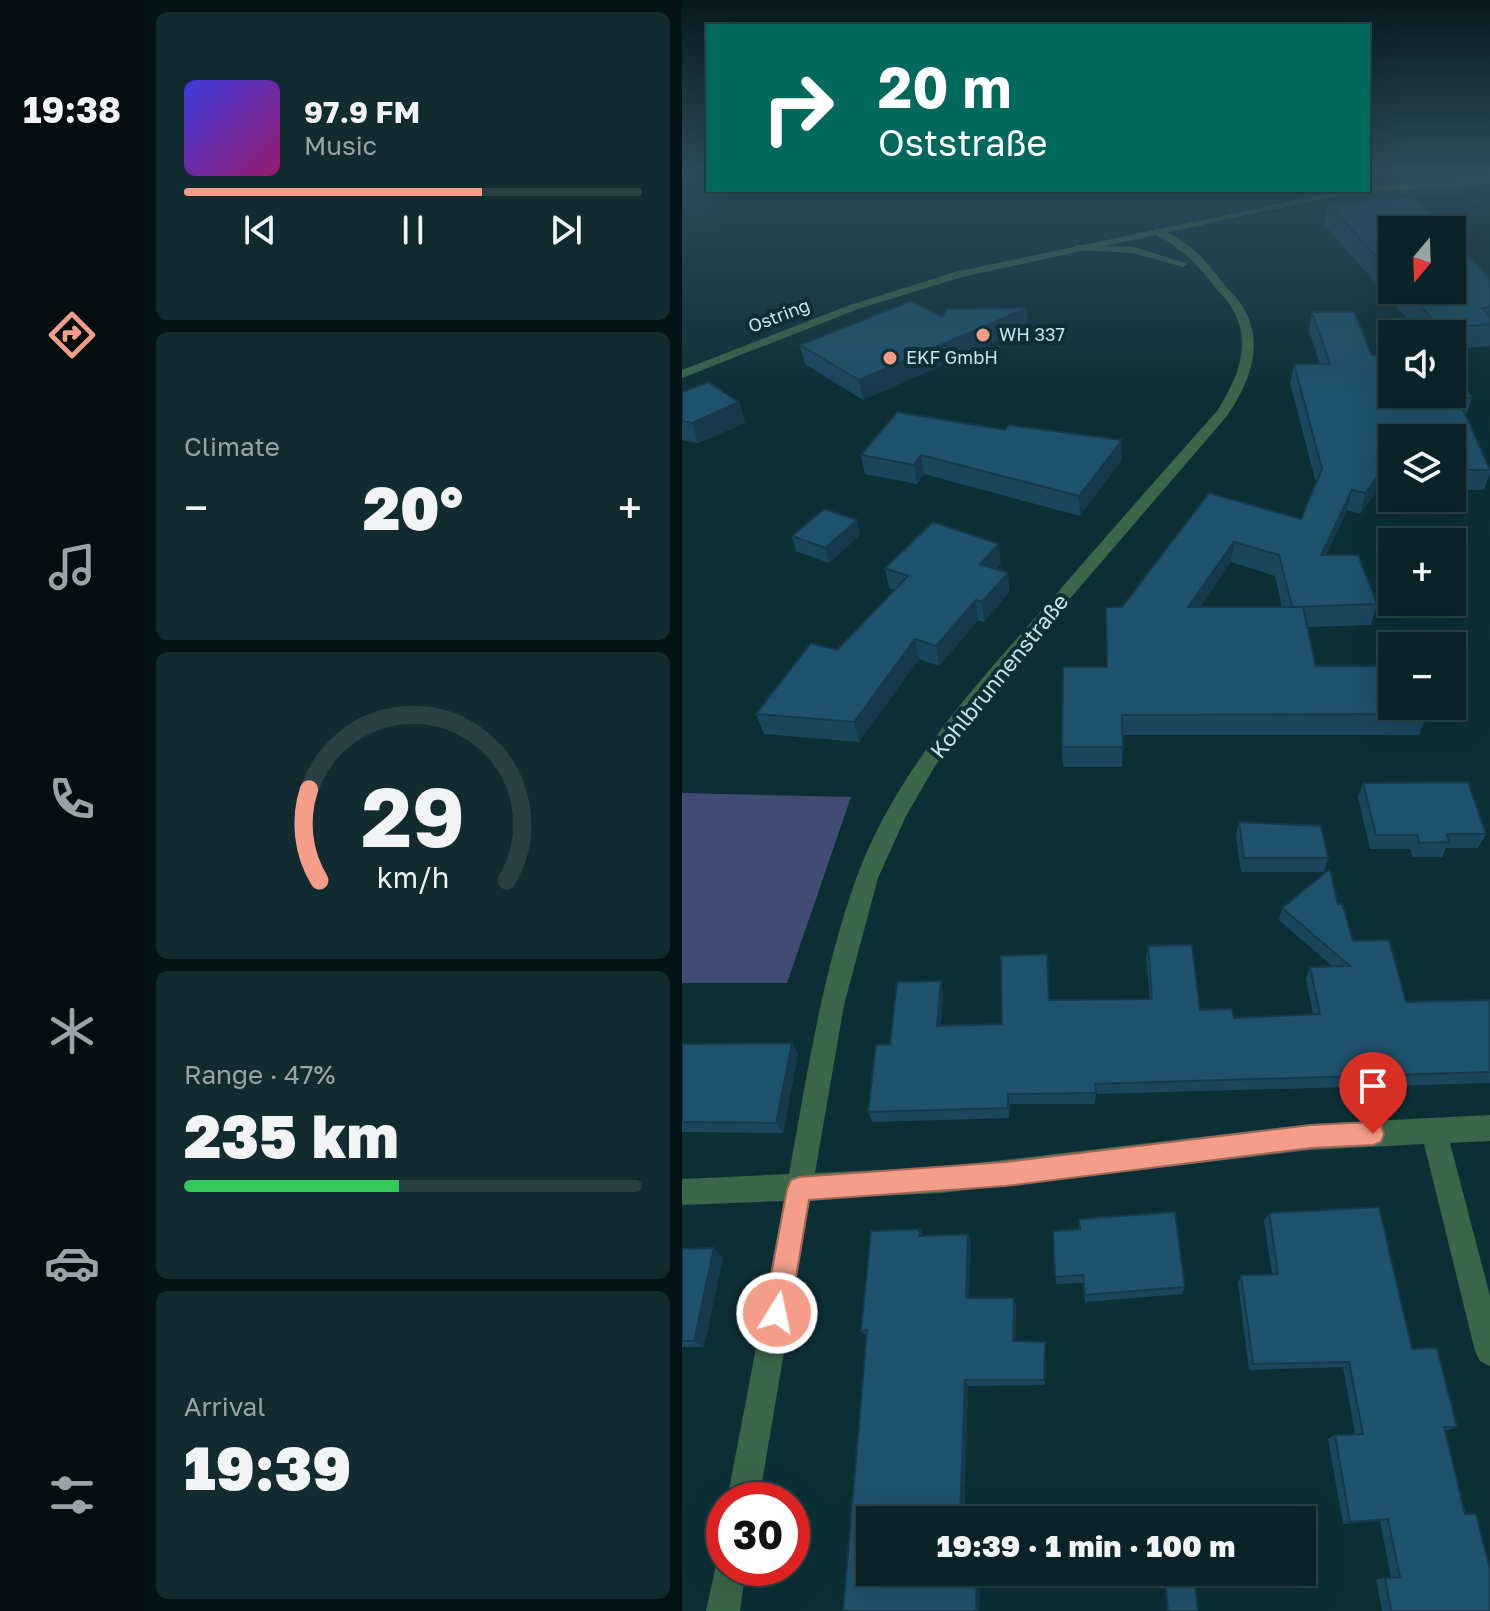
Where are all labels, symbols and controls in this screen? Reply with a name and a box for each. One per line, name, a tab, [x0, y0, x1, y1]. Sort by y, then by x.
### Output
text: 20 m	[878, 53, 1012, 120]
icon: right	[746, 56, 850, 160]
text: 19:38	[23, 88, 121, 131]
text: 97.9 FM	[304, 94, 420, 130]
text: Oststraße	[878, 121, 1047, 164]
text: Music	[304, 130, 377, 161]
icon: previous	[238, 208, 282, 252]
icon: pause	[391, 208, 435, 252]
icon: next	[544, 208, 588, 252]
north arrow	[1378, 216, 1466, 304]
map controls	[1378, 216, 1466, 720]
street label: Ostring	[745, 293, 812, 337]
icon: directions	[44, 307, 100, 363]
button: sound	[1378, 320, 1466, 408]
place label: WH 337	[999, 323, 1065, 345]
marker: WH 337	[974, 326, 992, 344]
place label: EKF GmbH	[906, 346, 998, 368]
marker: EKF GmbH	[881, 349, 899, 367]
button: layers	[1378, 424, 1466, 512]
text: Climate	[184, 431, 280, 462]
text: 20°	[363, 471, 463, 543]
text: −	[184, 481, 208, 534]
text: +	[618, 481, 642, 534]
button: +	[1378, 528, 1466, 616]
icon: music	[44, 539, 100, 595]
street label: Kohlbrunnenstraße	[924, 588, 1073, 763]
button: −	[1378, 632, 1466, 720]
text: 29	[361, 765, 465, 865]
icon: phone	[44, 771, 100, 827]
text: km/h	[377, 861, 449, 895]
icon: climate	[44, 1003, 100, 1059]
pin	[1339, 1052, 1407, 1134]
text: Range · 47%	[184, 1059, 335, 1090]
icon: arrive	[1351, 1064, 1395, 1108]
text: 235 km	[184, 1099, 399, 1171]
icon: car	[44, 1235, 100, 1291]
position arrow	[735, 1271, 819, 1355]
text: Arrival	[184, 1391, 265, 1422]
text: 19:39	[184, 1431, 351, 1503]
icon: filters	[44, 1467, 100, 1523]
speed limit sign: 30	[706, 1482, 810, 1586]
text: 19:39 · 1 min · 100 m	[937, 1528, 1235, 1564]

